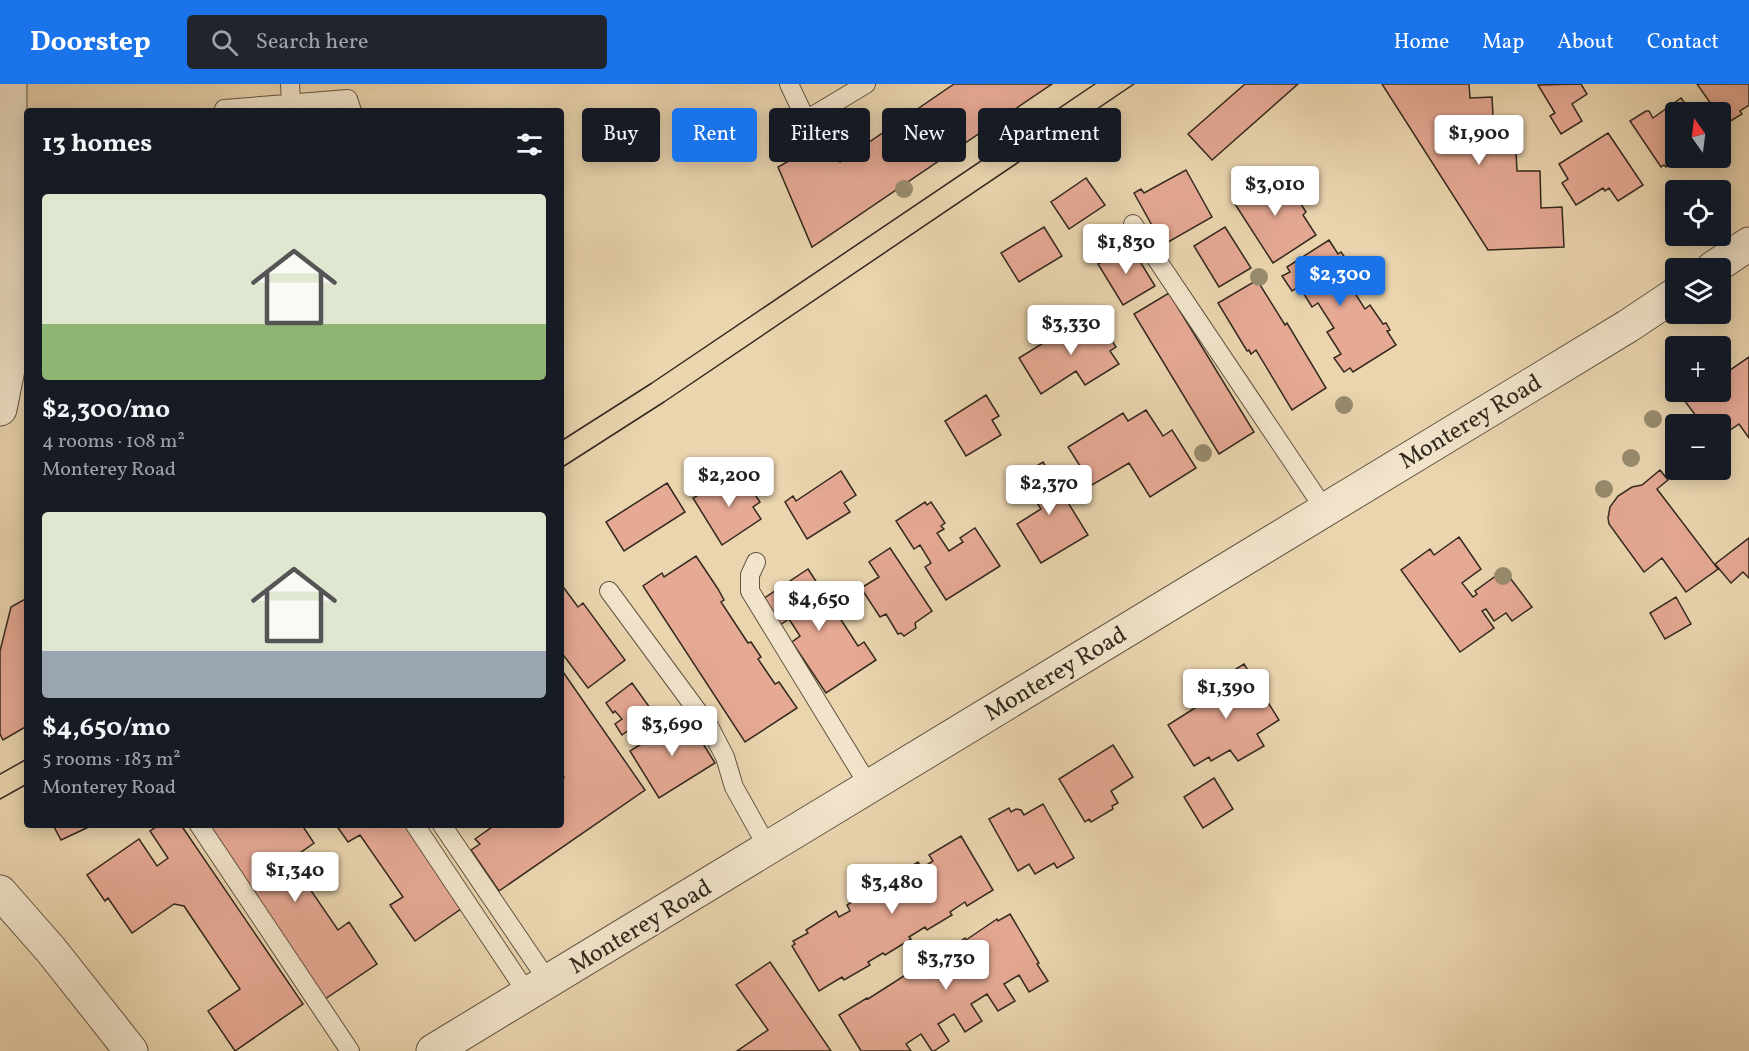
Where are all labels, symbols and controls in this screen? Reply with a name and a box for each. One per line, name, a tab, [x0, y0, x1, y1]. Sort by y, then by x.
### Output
search box	[187, 15, 607, 69]
text: Doorstep	[30, 23, 151, 62]
icon: search	[208, 26, 241, 59]
text: Search here	[256, 27, 369, 58]
text: Home	[1394, 28, 1449, 57]
text: Map	[1482, 28, 1524, 57]
text: About	[1557, 28, 1614, 57]
text: Contact	[1647, 28, 1719, 57]
north arrow	[1665, 102, 1731, 168]
map controls	[1665, 102, 1731, 480]
chip: Buy	[582, 108, 660, 162]
chip: Rent	[672, 108, 757, 162]
chip: Filters	[769, 108, 870, 162]
chip: New	[882, 108, 966, 162]
chip: Apartment	[978, 108, 1121, 162]
pin: $1,900	[1430, 115, 1528, 166]
text: $1,900	[1448, 120, 1510, 148]
text: 13 homes	[42, 126, 152, 162]
icon: filters	[513, 128, 546, 161]
pin: $3,010	[1226, 166, 1324, 217]
text: $3,010	[1245, 171, 1305, 199]
button: locate	[1665, 180, 1731, 246]
pin: $1,830	[1077, 224, 1175, 275]
text: $1,830	[1097, 229, 1155, 257]
icon: home	[240, 233, 348, 341]
pin: $2,300	[1291, 256, 1389, 307]
button: layers	[1665, 258, 1731, 324]
text: $2,300	[1309, 261, 1371, 289]
pin: $3,330	[1022, 305, 1120, 356]
text: $3,330	[1041, 310, 1101, 338]
button: +	[1665, 336, 1731, 402]
street label: Monterey Road	[1393, 367, 1549, 479]
text: $2,300/mo	[42, 392, 170, 428]
button: −	[1665, 414, 1731, 480]
text: 4 rooms · 108 m²	[42, 428, 185, 456]
text: Monterey Road	[42, 456, 176, 484]
pin: $2,200	[680, 457, 778, 508]
text: $2,200	[698, 462, 760, 490]
pin: $2,370	[1000, 465, 1098, 516]
text: $2,370	[1020, 470, 1078, 498]
icon: home	[240, 551, 348, 659]
pin: $4,650	[770, 581, 868, 632]
text: $4,650	[788, 586, 850, 614]
street label: Monterey Road	[978, 619, 1134, 731]
pin: $1,390	[1177, 669, 1275, 720]
text: $1,390	[1197, 674, 1255, 702]
pin: $3,690	[623, 706, 721, 757]
text: $4,650/mo	[42, 710, 170, 746]
text: $3,690	[641, 711, 703, 739]
text: 5 rooms · 183 m²	[42, 746, 181, 774]
text: Monterey Road	[42, 774, 176, 802]
pin: $1,340	[246, 852, 344, 903]
text: $1,340	[266, 857, 324, 885]
pin: $3,480	[843, 864, 941, 915]
text: $3,480	[861, 869, 923, 897]
street label: Monterey Road	[563, 872, 719, 984]
pin: $3,730	[897, 940, 995, 991]
text: $3,730	[917, 945, 975, 973]

